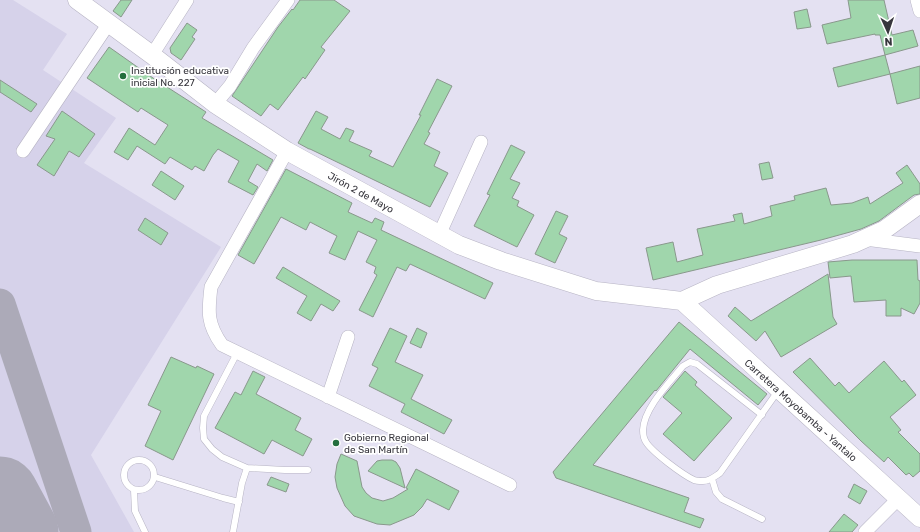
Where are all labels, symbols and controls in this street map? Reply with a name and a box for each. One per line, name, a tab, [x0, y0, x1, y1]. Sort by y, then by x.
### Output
north arrow	[868, 12, 908, 52]
text: N	[884, 35, 893, 48]
place label: Institución educativa inicial No. 227	[131, 65, 229, 89]
marker: Institución educativa inicial No. 227	[118, 71, 128, 81]
street label: Jirón 2 de Mayo	[325, 170, 396, 216]
street label: Carretera Moyobamba - Yantalo	[742, 357, 859, 465]
place label: Gobierno Regional de San Martín	[344, 432, 429, 456]
marker: Gobierno Regional de San Martín	[331, 438, 341, 448]

